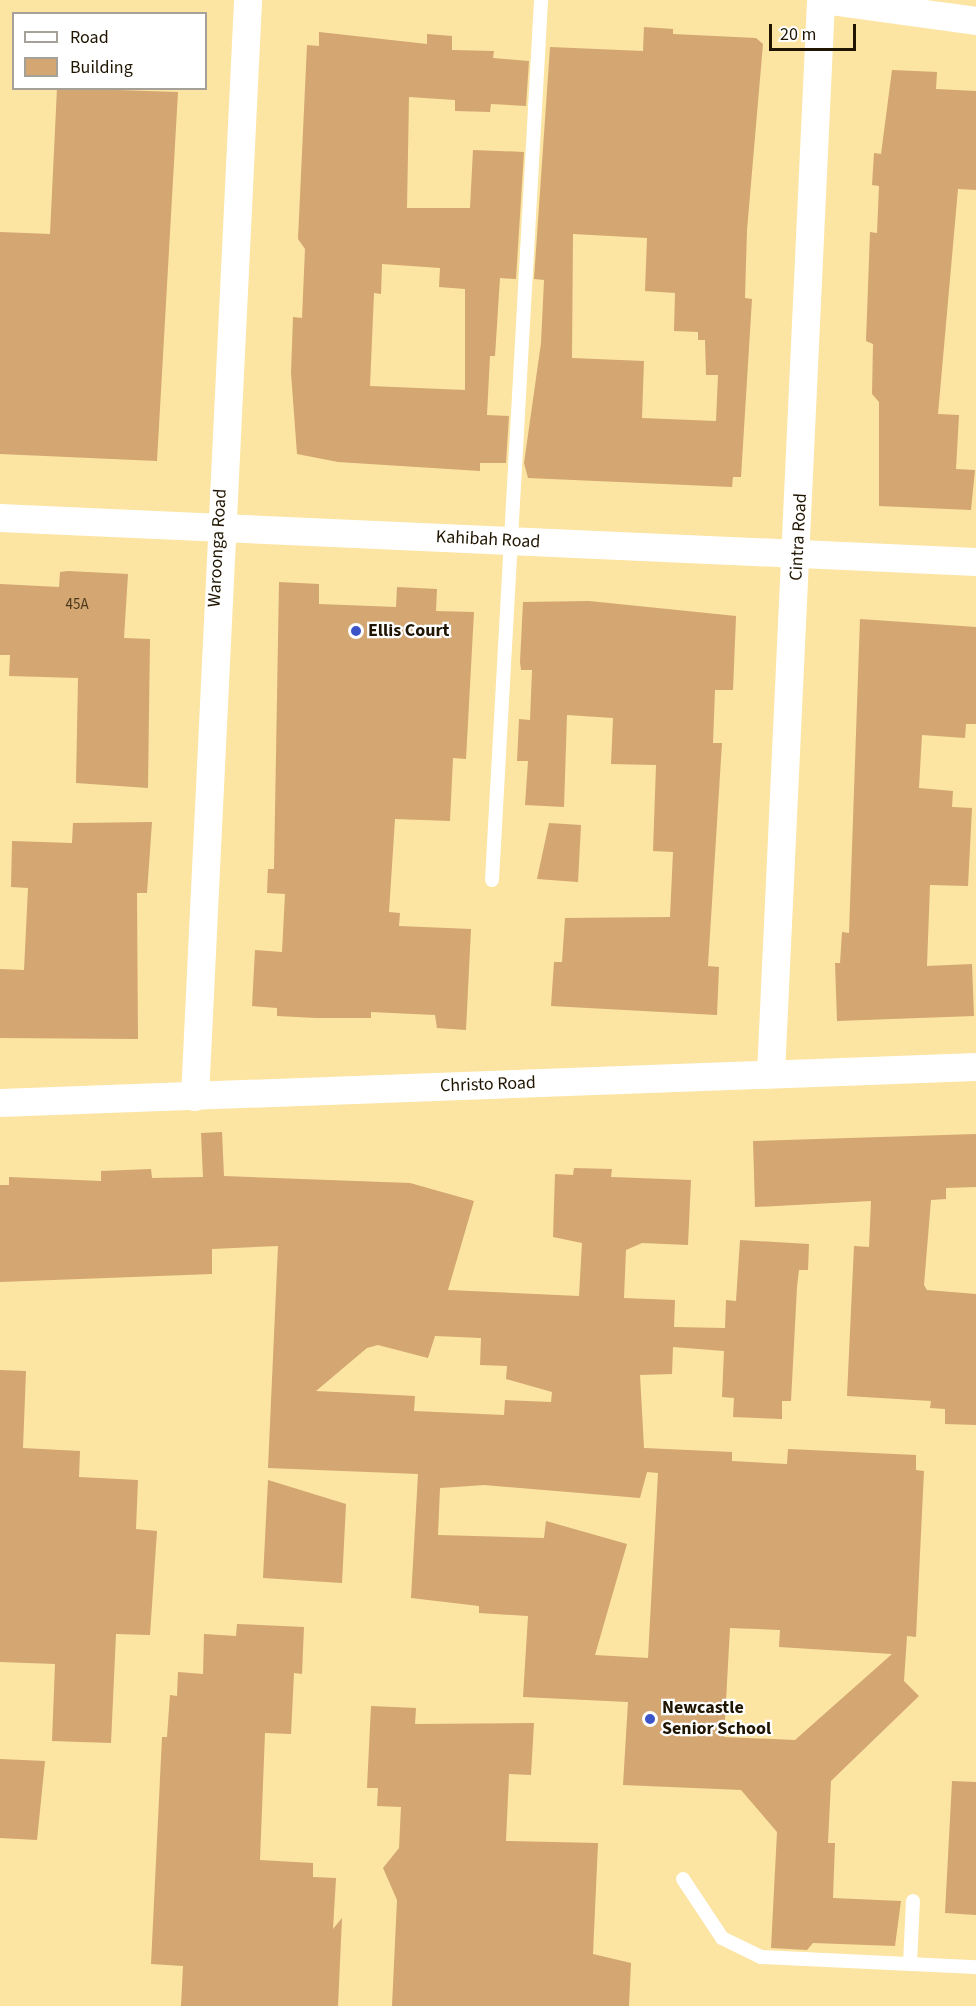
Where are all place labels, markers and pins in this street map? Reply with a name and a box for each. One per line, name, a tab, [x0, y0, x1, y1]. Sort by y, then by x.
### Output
place label: Ellis Court	[368, 620, 449, 642]
marker: Ellis Court	[349, 624, 363, 638]
place label: Newcastle Senior School	[662, 1698, 771, 1740]
marker: Newcastle Senior School	[643, 1712, 657, 1726]

